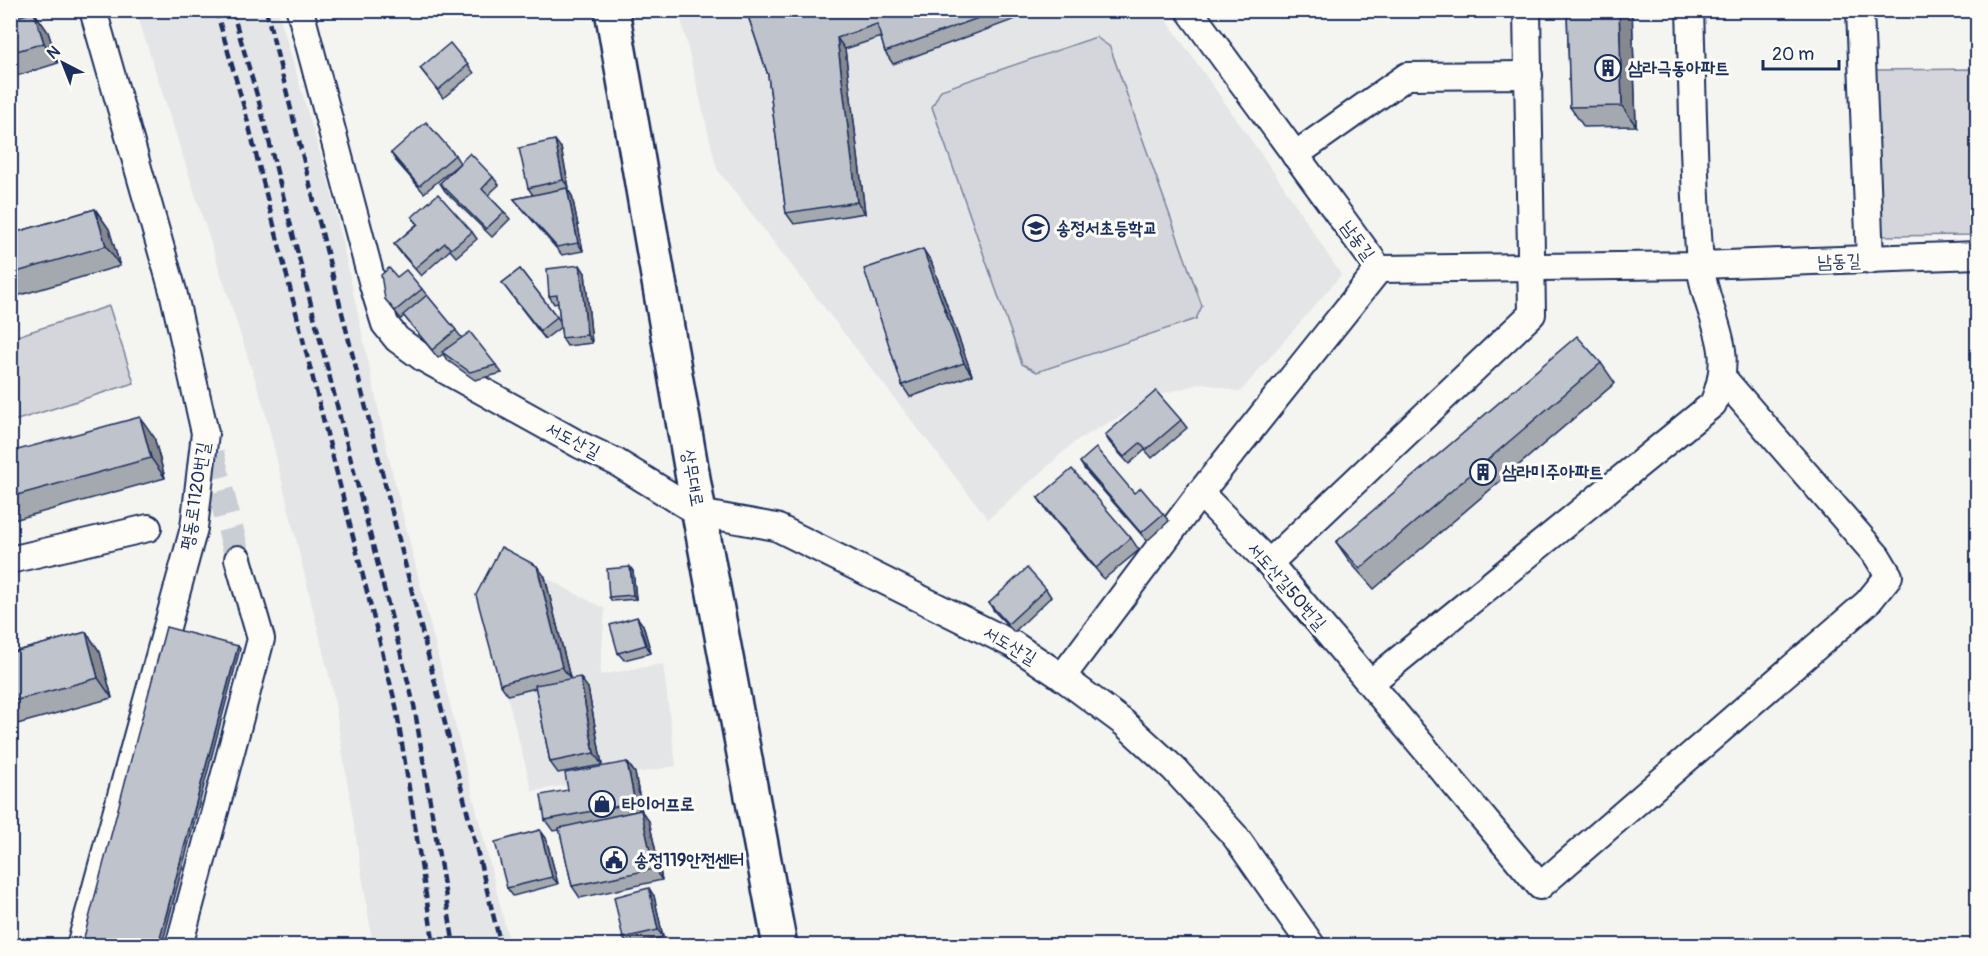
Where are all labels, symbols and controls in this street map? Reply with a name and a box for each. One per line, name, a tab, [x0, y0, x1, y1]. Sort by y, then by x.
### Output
north arrow	[33, 33, 93, 93]
scale bar	[1763, 33, 1840, 71]
text: N	[43, 41, 64, 64]
text: 20 m	[1772, 43, 1814, 66]
building icon: 삼라극동아파트	[1593, 53, 1623, 83]
place label: 삼라극동아파트	[1628, 57, 1729, 80]
school or university icon: 송정서초등학교	[1021, 213, 1051, 243]
street label: 남동길	[1336, 216, 1380, 265]
place label: 송정서초등학교	[1056, 217, 1157, 240]
street label: 남동길	[1817, 249, 1862, 274]
street label: 서도산길	[542, 417, 604, 464]
street label: 평동로1120번길	[176, 440, 215, 552]
street label: 상무대로	[676, 448, 709, 509]
building icon: 삼라미주아파트	[1468, 457, 1498, 487]
place label: 삼라미주아파트	[1502, 461, 1603, 484]
street label: 서도산길50번길	[1242, 538, 1331, 635]
street label: 서도산길	[979, 621, 1041, 670]
shop icon: 타이어프로	[587, 789, 617, 819]
place label: 타이어프로	[622, 793, 694, 816]
public building icon: 송정119안전센터	[599, 845, 629, 875]
place label: 송정119안전센터	[634, 849, 744, 872]

